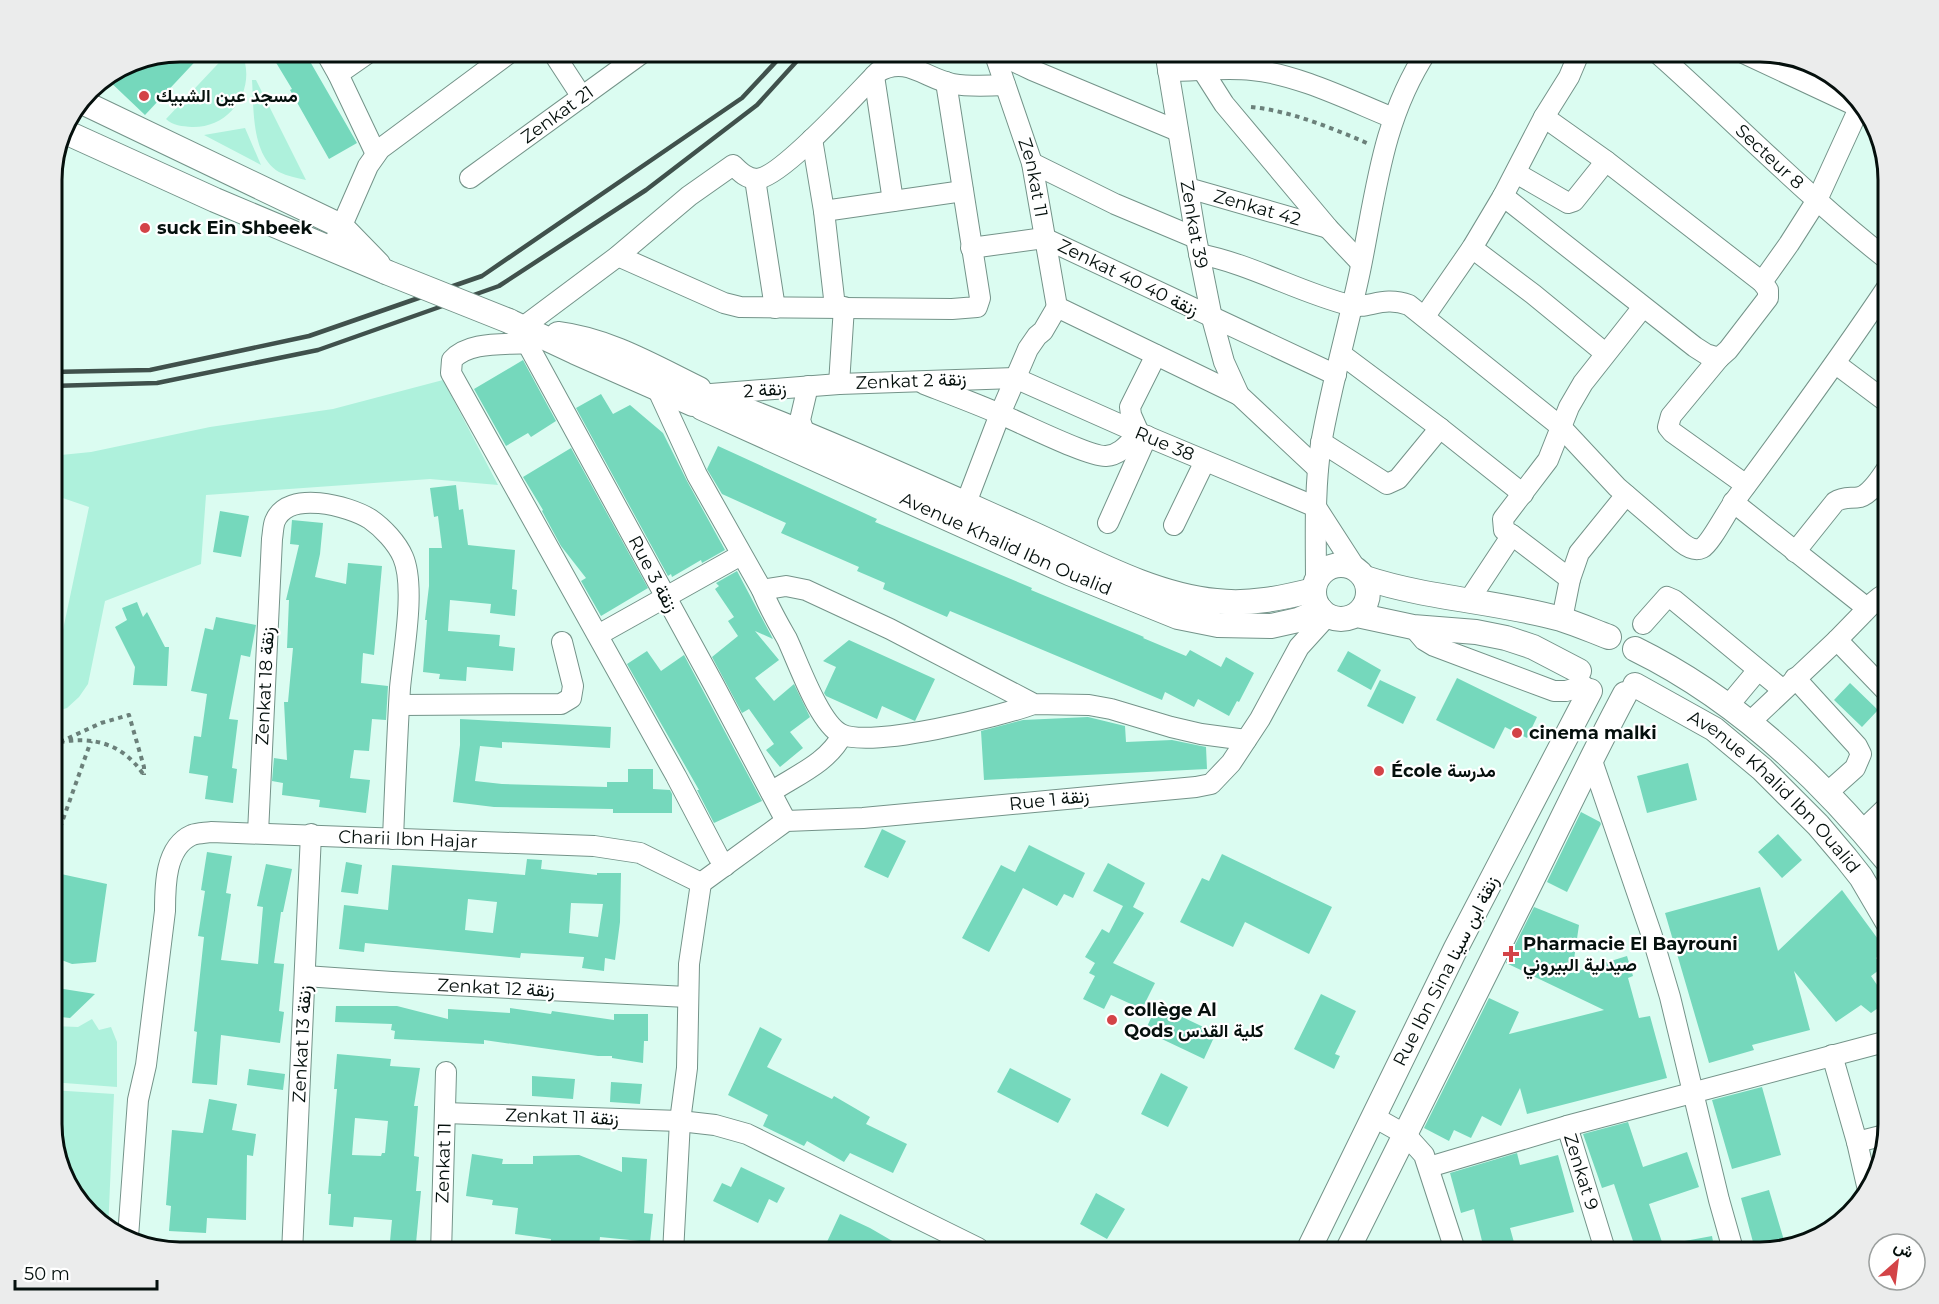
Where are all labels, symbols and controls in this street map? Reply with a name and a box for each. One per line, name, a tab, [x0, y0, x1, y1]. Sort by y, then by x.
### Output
street label: Zenkat 21	[517, 81, 598, 148]
place label: مسجد عين الشبيك	[156, 85, 298, 107]
marker: مسجد عين الشبيك	[137, 89, 151, 103]
street label: Secteur 8	[1731, 120, 1808, 194]
street label: Zenkat 11	[1013, 135, 1052, 219]
street label: Zenkat 39	[1176, 179, 1213, 270]
street label: Zenkat 42	[1211, 185, 1303, 231]
place label: suck Ein Shbeek	[157, 217, 312, 239]
marker: suck Ein Shbeek	[138, 221, 152, 235]
street label: Zenkat 40 زنقة 40	[1054, 235, 1202, 321]
street label: Zenkat 2 زنقة	[855, 368, 967, 394]
street label: زنقة 2	[743, 378, 787, 402]
street label: Rue 38	[1132, 422, 1198, 466]
street label: Avenue Khalid Ibn Oualid	[897, 488, 1115, 600]
street label: Rue 3 زنقة	[624, 532, 682, 616]
street label: Zenkat 18 زنقة	[251, 626, 279, 746]
street label: Avenue Khalid Ibn Oualid	[1684, 706, 1865, 878]
place label: cinema malki	[1529, 722, 1657, 744]
marker: cinema malki	[1510, 726, 1524, 740]
place label: École مدرسة	[1391, 760, 1496, 782]
marker: École مدرسة	[1372, 764, 1386, 778]
street label: Rue 1 زنقة	[1008, 785, 1090, 815]
street label: Charii Ibn Hajar	[338, 826, 478, 853]
street label: Rue Ibn Sina زنقة ابن سينا	[1388, 872, 1504, 1070]
place label: Pharmacie El Bayrouni صيدلية البيروني	[1523, 933, 1738, 980]
marker: Pharmacie El Bayrouni صيدلية البيروني	[1504, 947, 1518, 961]
street label: Zenkat 12 زنقة	[437, 974, 555, 1002]
street label: Zenkat 13 زنقة	[288, 985, 316, 1103]
place label: collège Al Qods كلية القدس	[1124, 999, 1264, 1042]
marker: collège Al Qods كلية القدس	[1105, 1013, 1119, 1027]
street label: Zenkat 11 زنقة	[505, 1104, 619, 1130]
street label: Zenkat 11	[431, 1122, 456, 1204]
street label: Zenkat 9	[1559, 1131, 1603, 1213]
north arrow	[1867, 1232, 1927, 1292]
text: ش	[1891, 1236, 1917, 1262]
scale bar	[15, 1253, 158, 1291]
text: 50 m	[24, 1263, 70, 1285]

